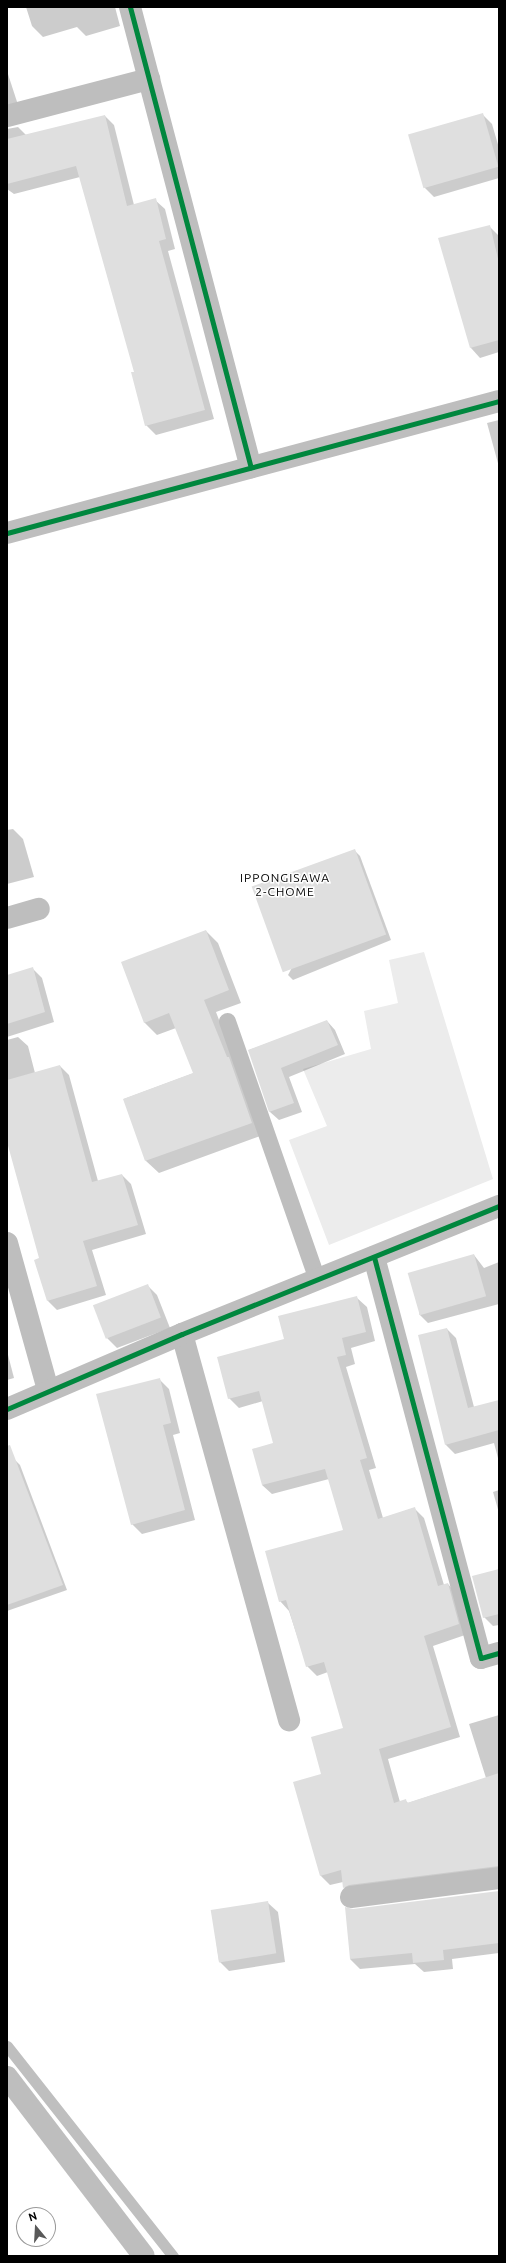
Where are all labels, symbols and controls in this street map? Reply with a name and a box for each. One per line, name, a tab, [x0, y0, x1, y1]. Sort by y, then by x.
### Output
district label: IPPONGISAWA 2-CHOME	[240, 871, 330, 899]
north arrow	[16, 2207, 56, 2247]
text: N	[27, 2210, 38, 2224]

